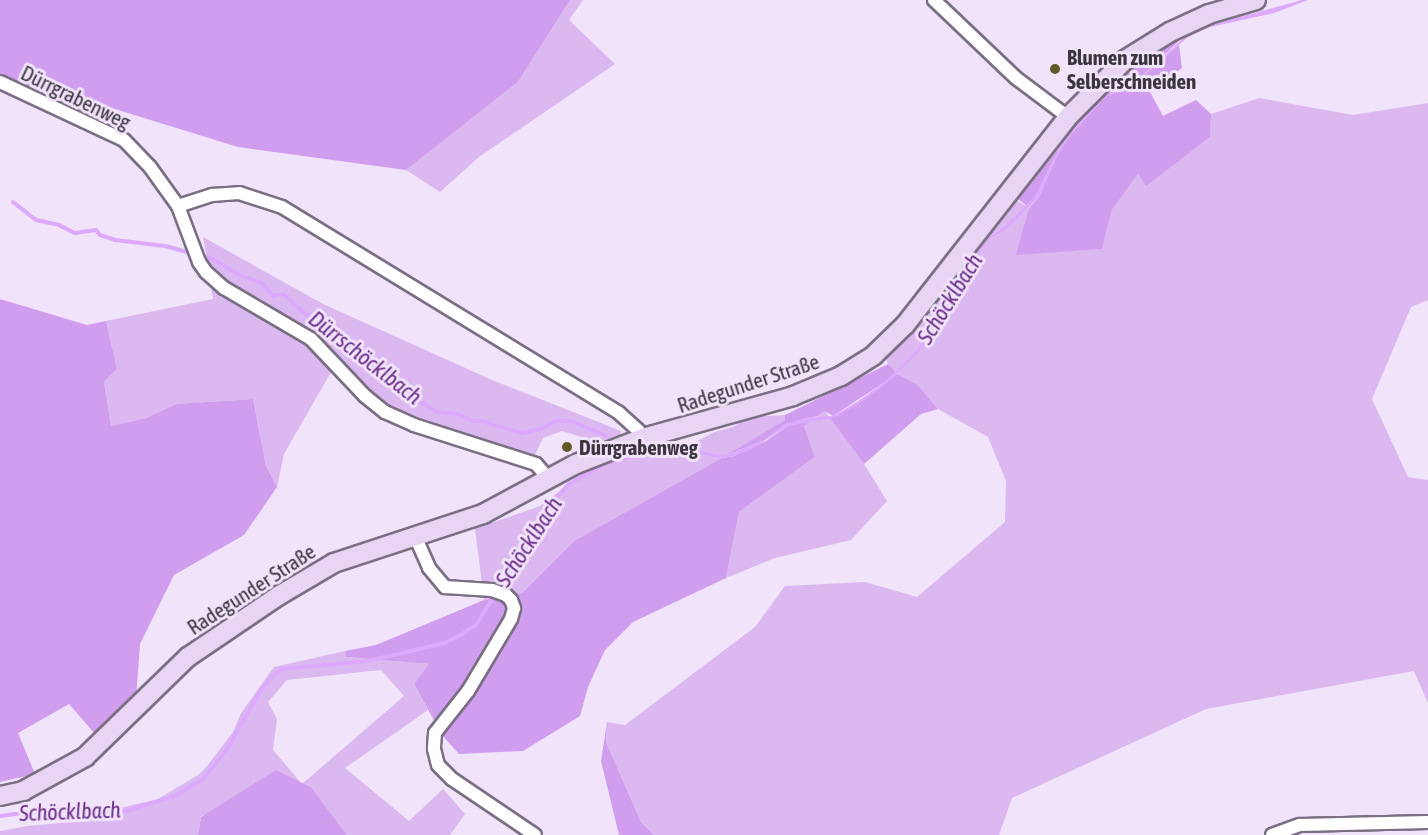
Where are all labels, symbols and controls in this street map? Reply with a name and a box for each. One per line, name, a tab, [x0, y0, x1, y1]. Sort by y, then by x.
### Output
place label: Blumen zum Selberschneiden	[1067, 44, 1196, 94]
street label: Dürrgrabenweg	[17, 60, 135, 134]
marker: Blumen zum Selberschneiden	[1048, 62, 1062, 76]
water label: Schöcklbach	[912, 249, 988, 349]
water label: Dürrschöcklbach	[303, 306, 427, 410]
street label: Radegunder Straße	[674, 348, 822, 418]
place label: Dürrgrabenweg	[579, 434, 698, 460]
marker: Dürrgrabenweg	[560, 440, 574, 454]
water label: Schöcklbach	[490, 492, 568, 592]
street label: Radegunder Straße	[182, 538, 320, 640]
water label: Schöcklbach	[19, 797, 121, 827]

